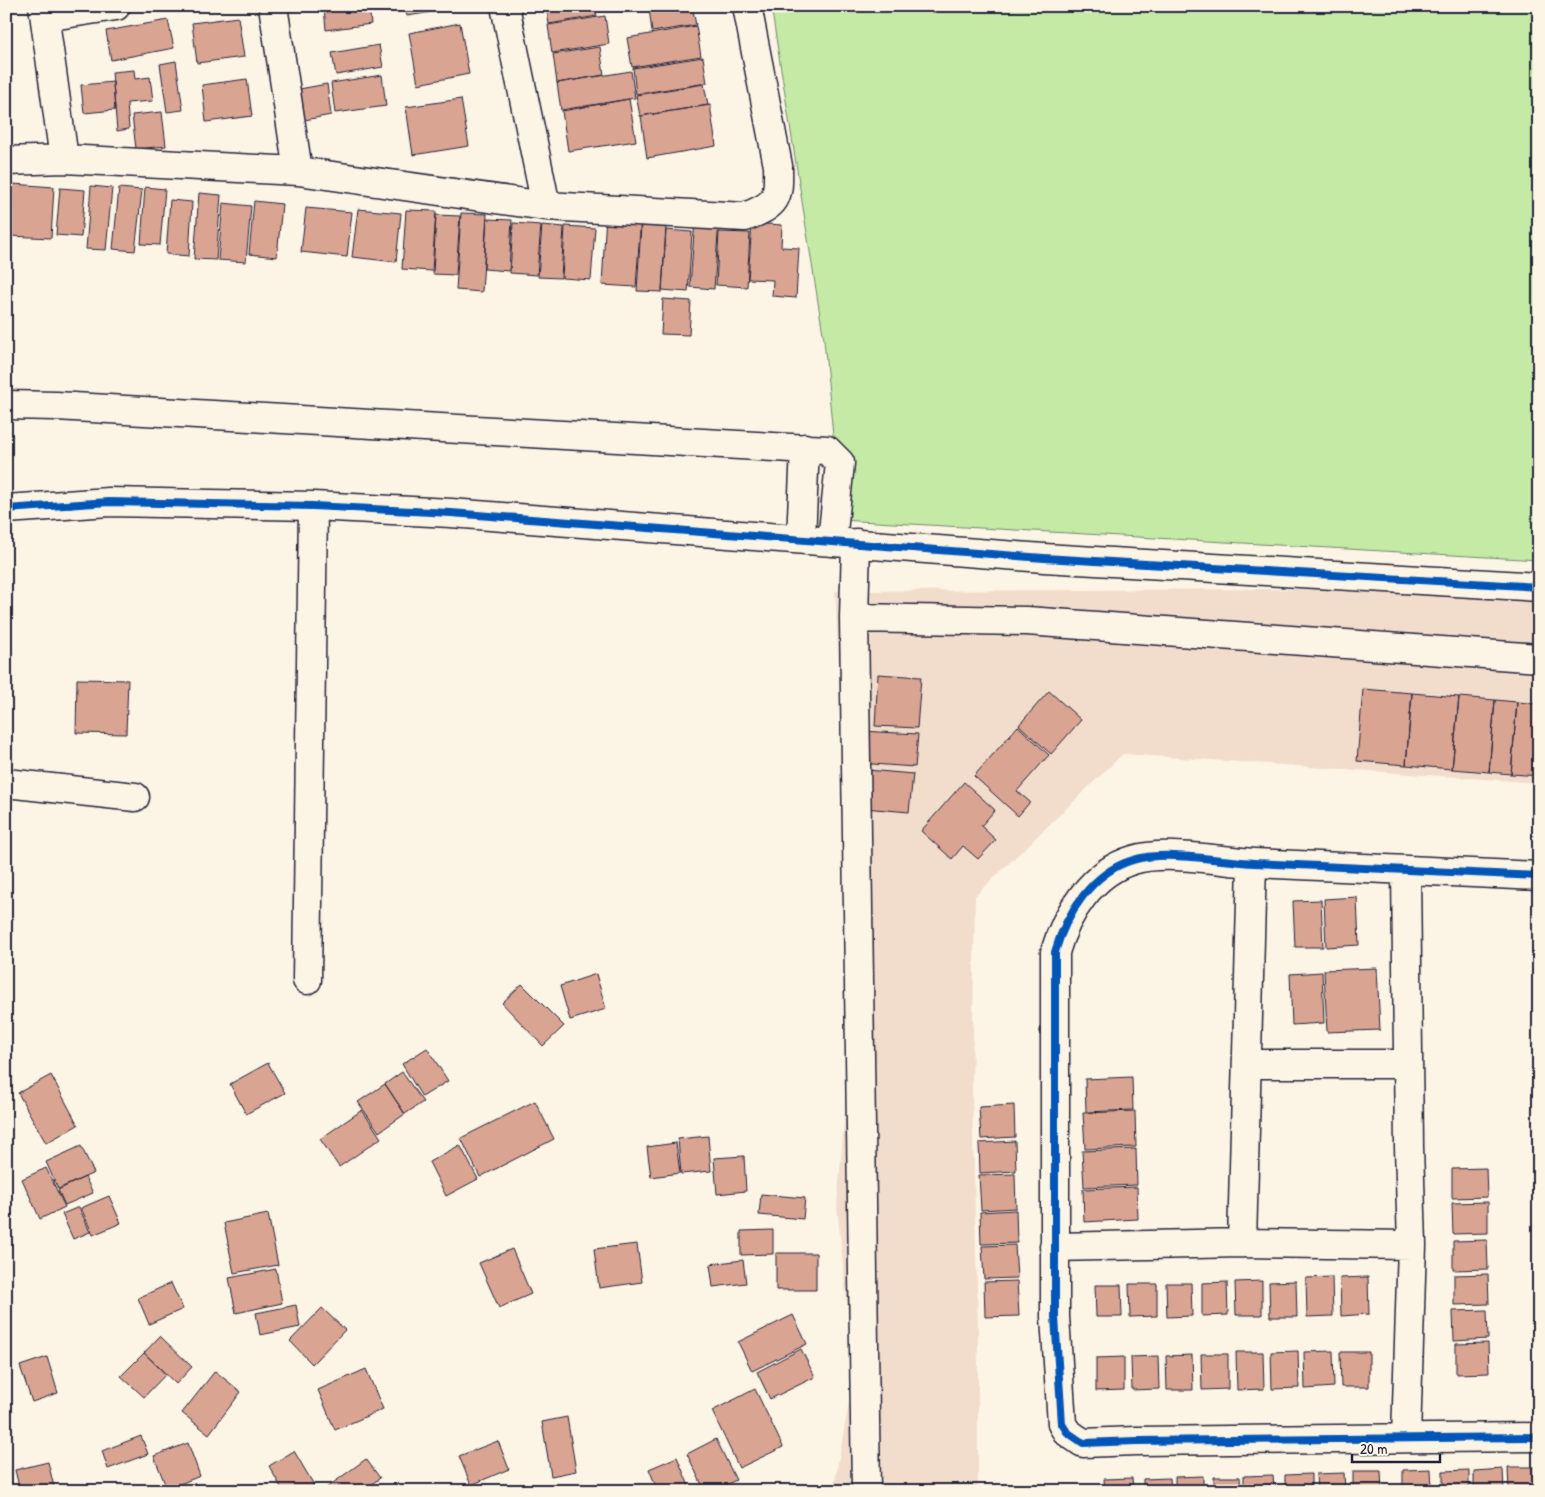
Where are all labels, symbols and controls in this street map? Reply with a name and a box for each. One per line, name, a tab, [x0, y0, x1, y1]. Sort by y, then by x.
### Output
scale bar	[1352, 1432, 1440, 1464]
text: 20 m	[1360, 1438, 1387, 1459]

